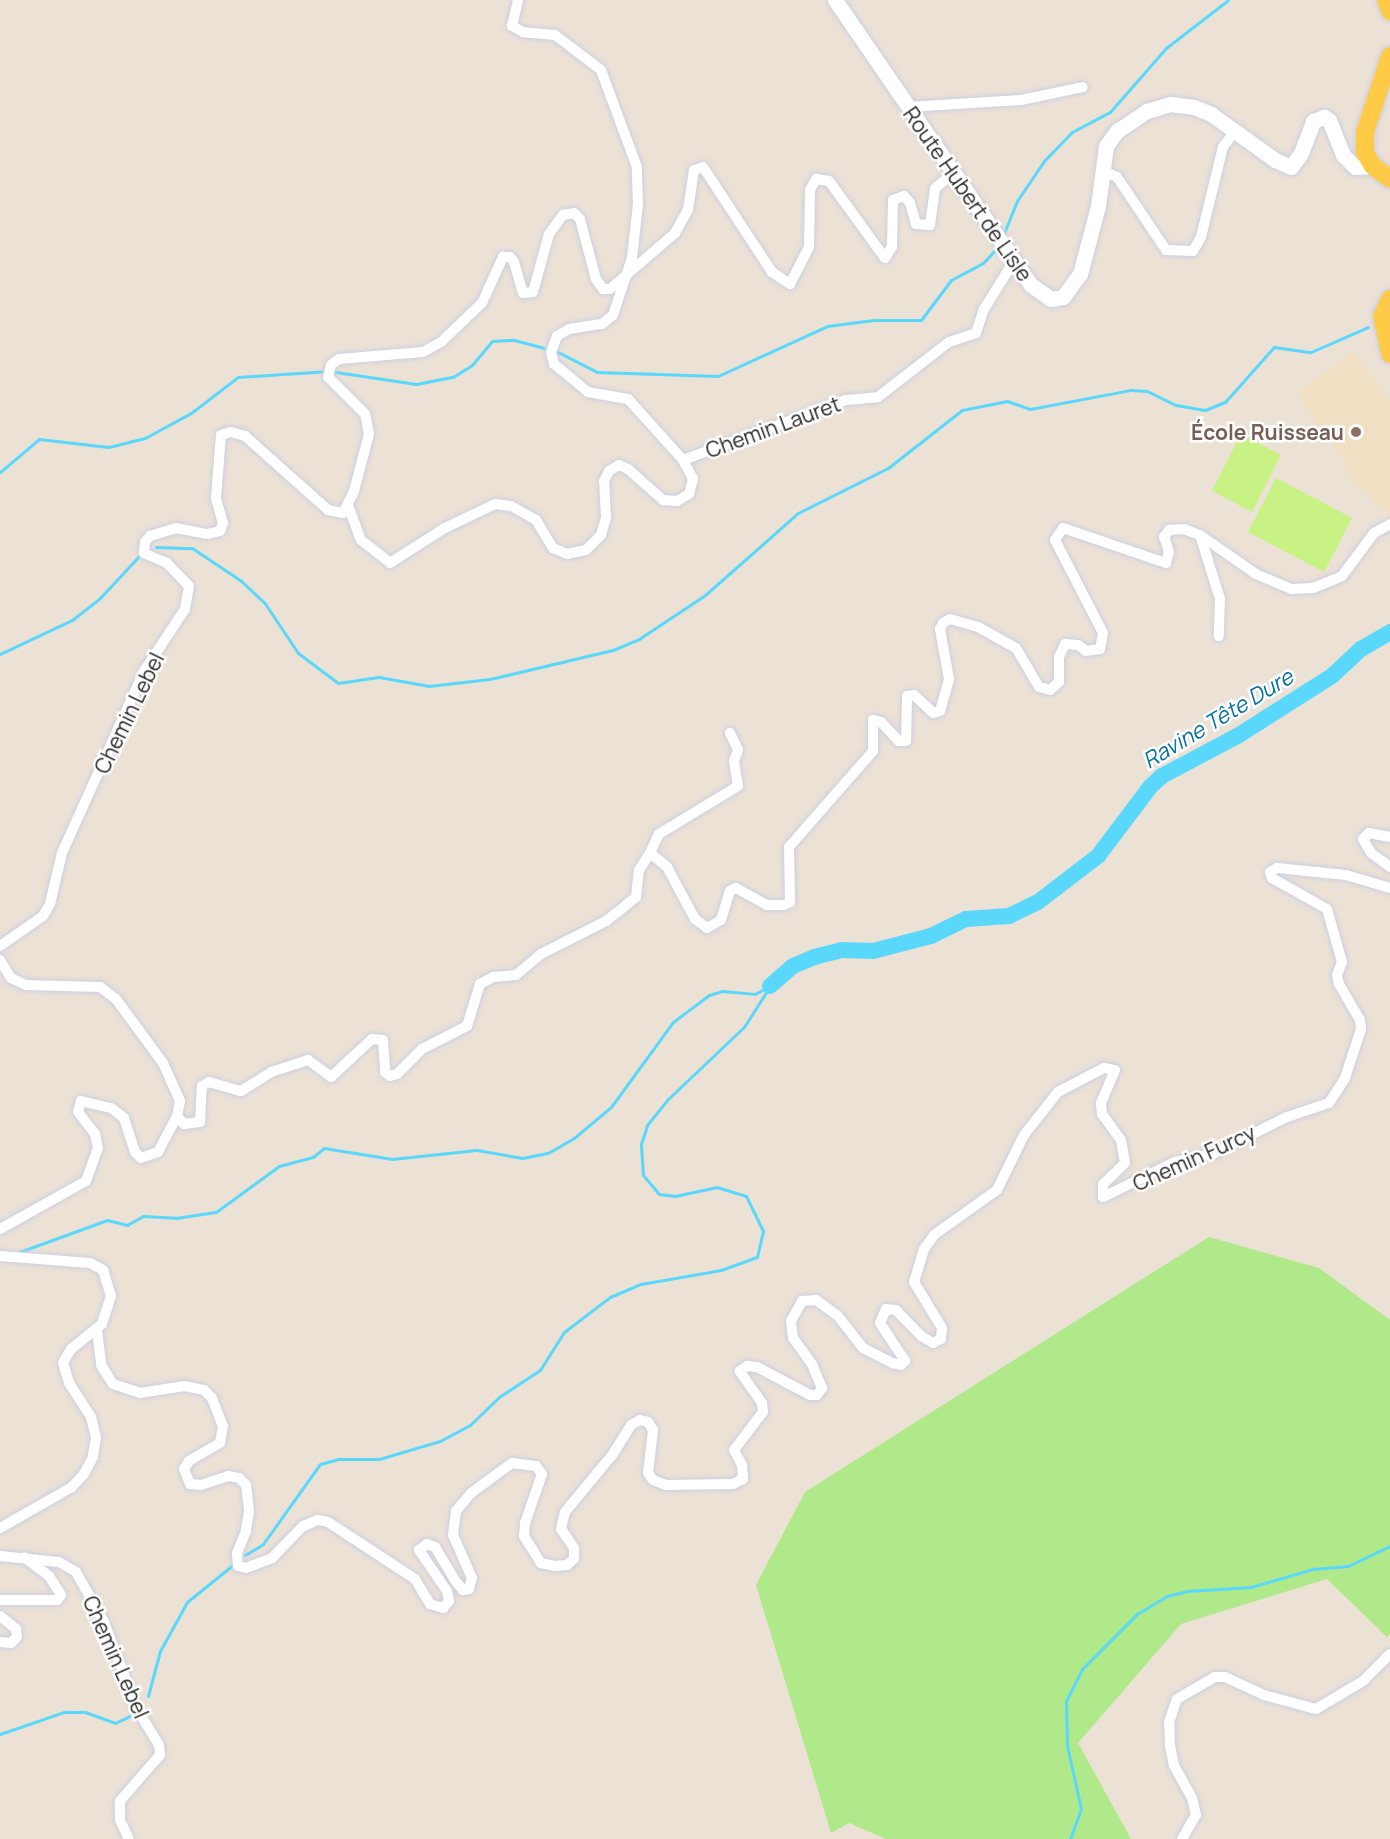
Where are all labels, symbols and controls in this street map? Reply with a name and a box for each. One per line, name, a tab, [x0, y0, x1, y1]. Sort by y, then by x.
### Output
street label: Route Hubert de Lisle	[898, 102, 1038, 286]
street label: Chemin Lauret	[702, 391, 844, 463]
place label: École Ruisseau	[1191, 419, 1344, 445]
marker: École Ruisseau	[1349, 425, 1363, 439]
street label: Chemin Lebel	[89, 648, 169, 778]
water label: Ravine Tête Dure	[1138, 664, 1298, 774]
street label: Chemin Furcy	[1129, 1120, 1259, 1196]
street label: Chemin Lebel	[78, 1592, 154, 1722]

